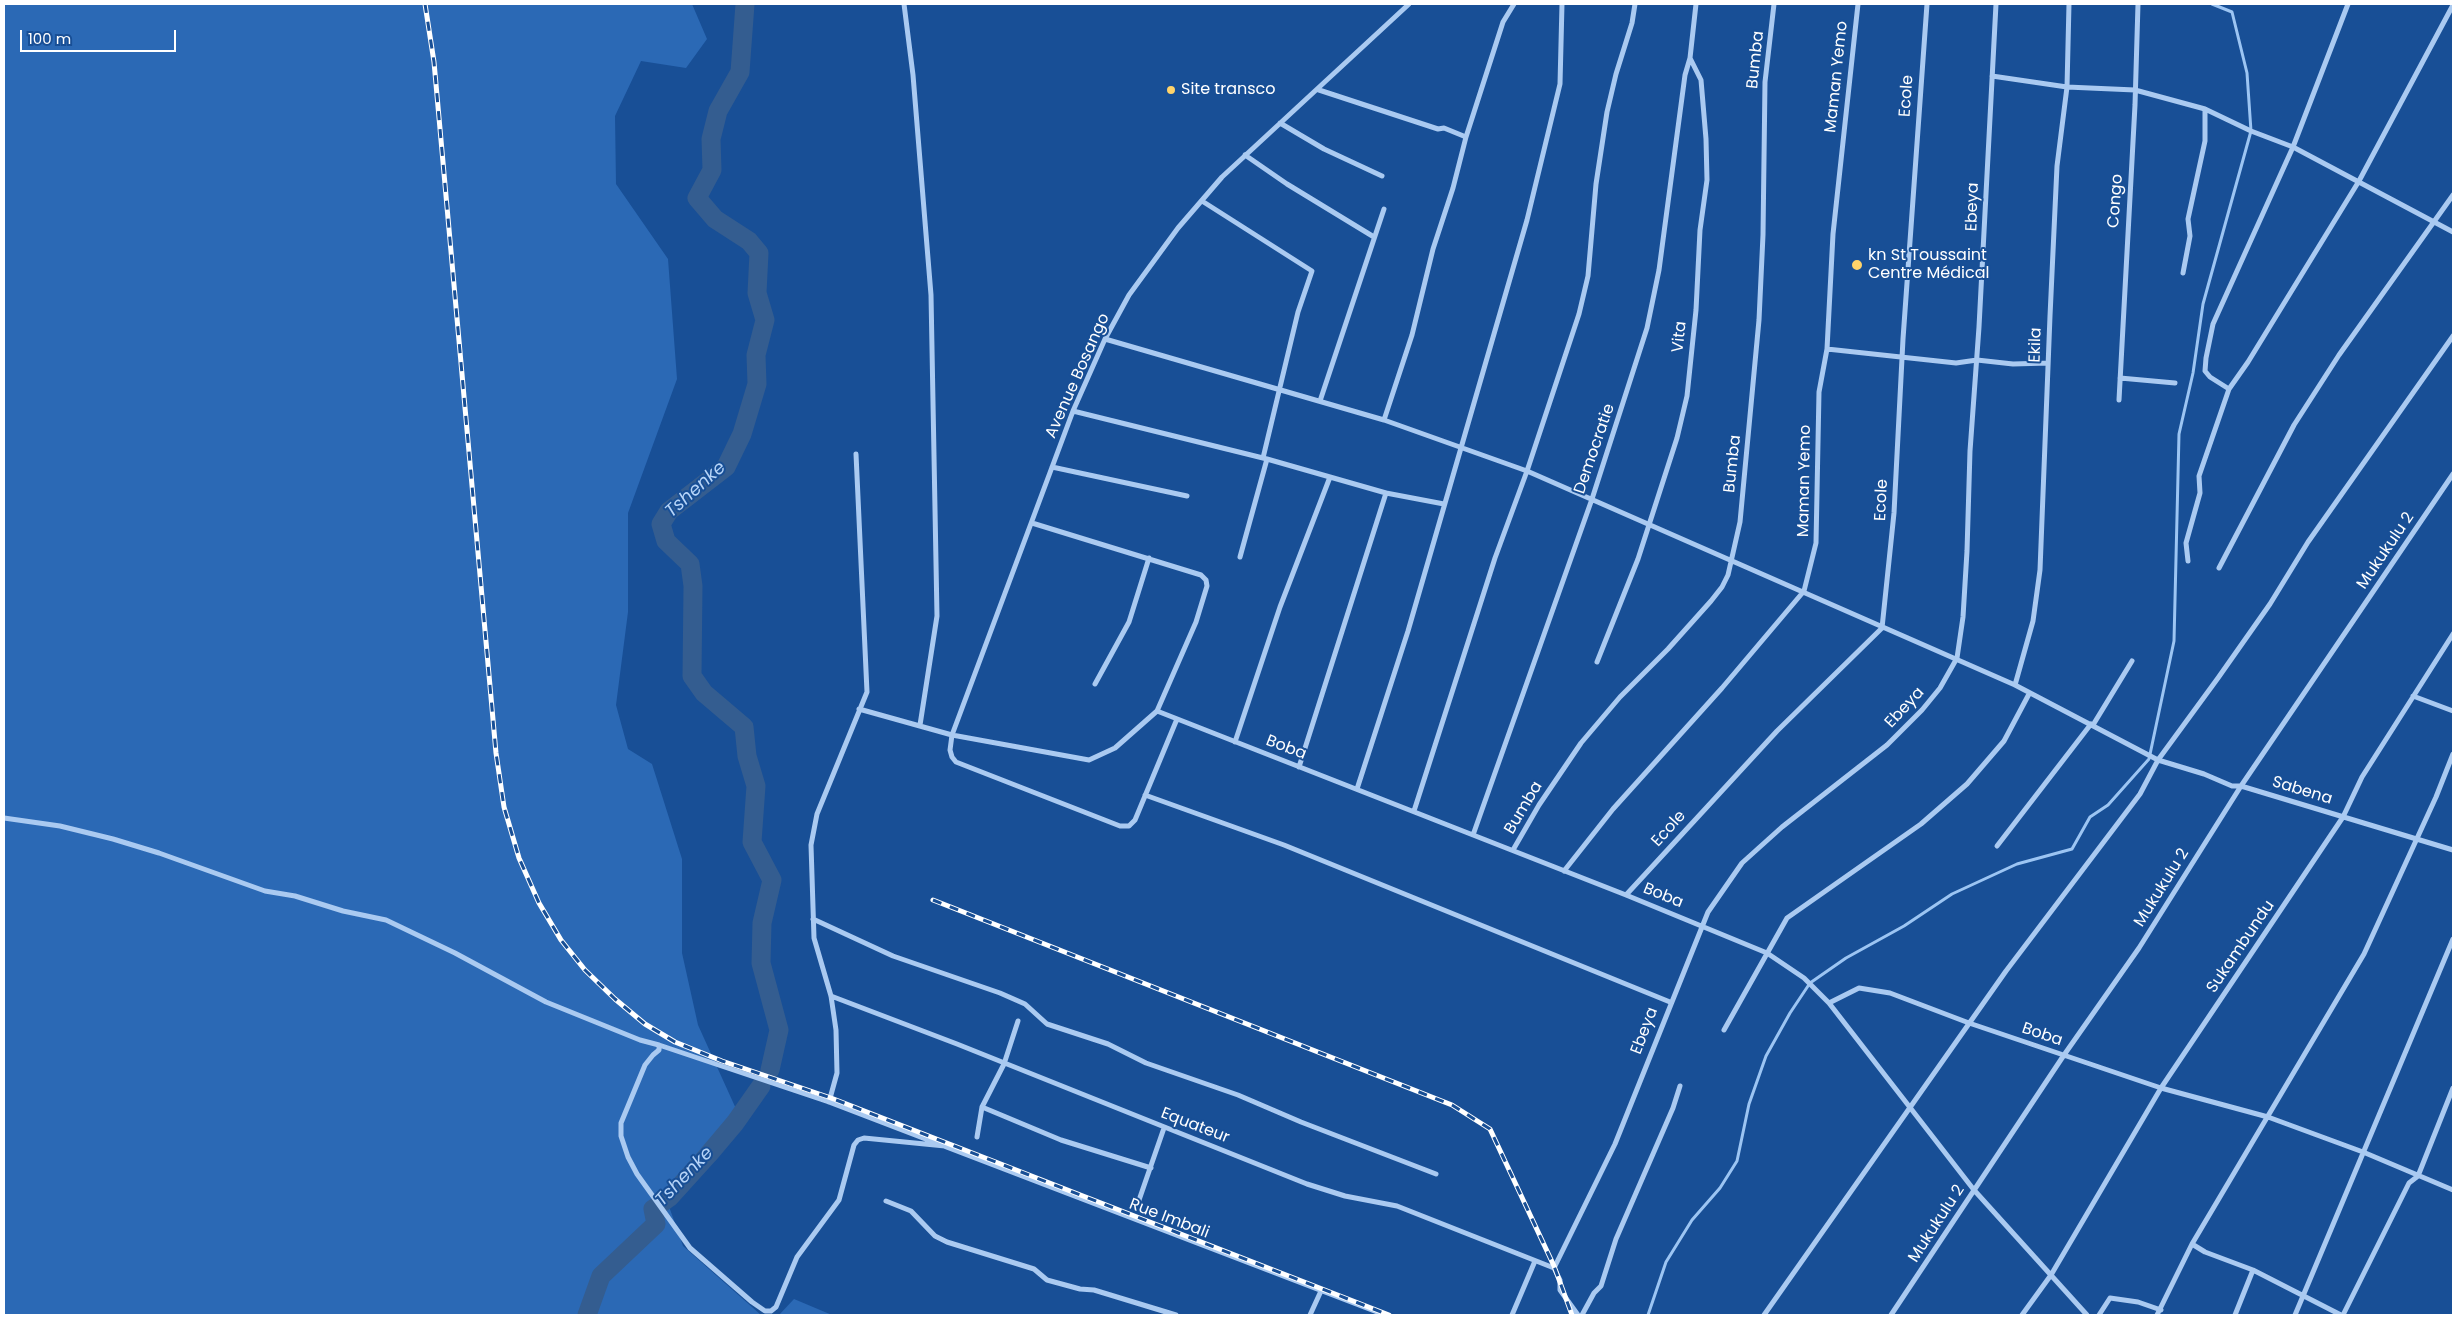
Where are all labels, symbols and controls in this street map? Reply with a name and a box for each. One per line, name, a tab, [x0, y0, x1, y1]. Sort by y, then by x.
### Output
scale bar	[22, 20, 179, 52]
street label: Maman Yemo	[1822, 20, 1852, 134]
text: 100 m	[28, 28, 71, 49]
street label: Bumba	[1743, 30, 1769, 90]
street label: Ecole	[1896, 74, 1918, 118]
place label: Site transco	[1181, 80, 1275, 100]
marker: Site transco	[1165, 84, 1177, 96]
street label: Congo	[2105, 173, 2127, 229]
street label: Ebeya	[1963, 182, 1983, 232]
place label: kn St Toussaint Centre Médical	[1868, 246, 1989, 284]
marker: kn St Toussaint Centre Médical	[1850, 258, 1864, 272]
street label: Avenue Bosango	[1042, 310, 1114, 442]
street label: Vita	[1669, 320, 1691, 354]
street label: Ekila	[2026, 327, 2046, 363]
street label: Democratie	[1571, 401, 1619, 497]
street label: Maman Yemo	[1794, 425, 1816, 537]
street label: Bumba	[1720, 434, 1746, 494]
water label: Tshenke	[661, 457, 731, 523]
street label: Ecole	[1871, 479, 1893, 521]
street label: Mukukulu 2	[2353, 509, 2419, 593]
street label: Ebeya	[1881, 684, 1929, 732]
street label: Boba	[1263, 732, 1309, 764]
street label: Sabena	[2270, 773, 2334, 809]
street label: Bumba	[1501, 778, 1547, 838]
street label: Ecole	[1648, 807, 1690, 851]
street label: Mukukulu 2	[2130, 845, 2194, 931]
street label: Boba	[1640, 879, 1686, 913]
street label: Sukambundu	[2203, 897, 2279, 997]
street label: Ebeya	[1627, 1005, 1663, 1057]
street label: Boba	[2019, 1019, 2065, 1051]
street label: Equateur	[1158, 1104, 1232, 1148]
water label: Tshenke	[652, 1143, 718, 1211]
street label: Mukukulu 2	[1905, 1182, 1969, 1266]
street label: Rue Imbali	[1126, 1195, 1212, 1243]

